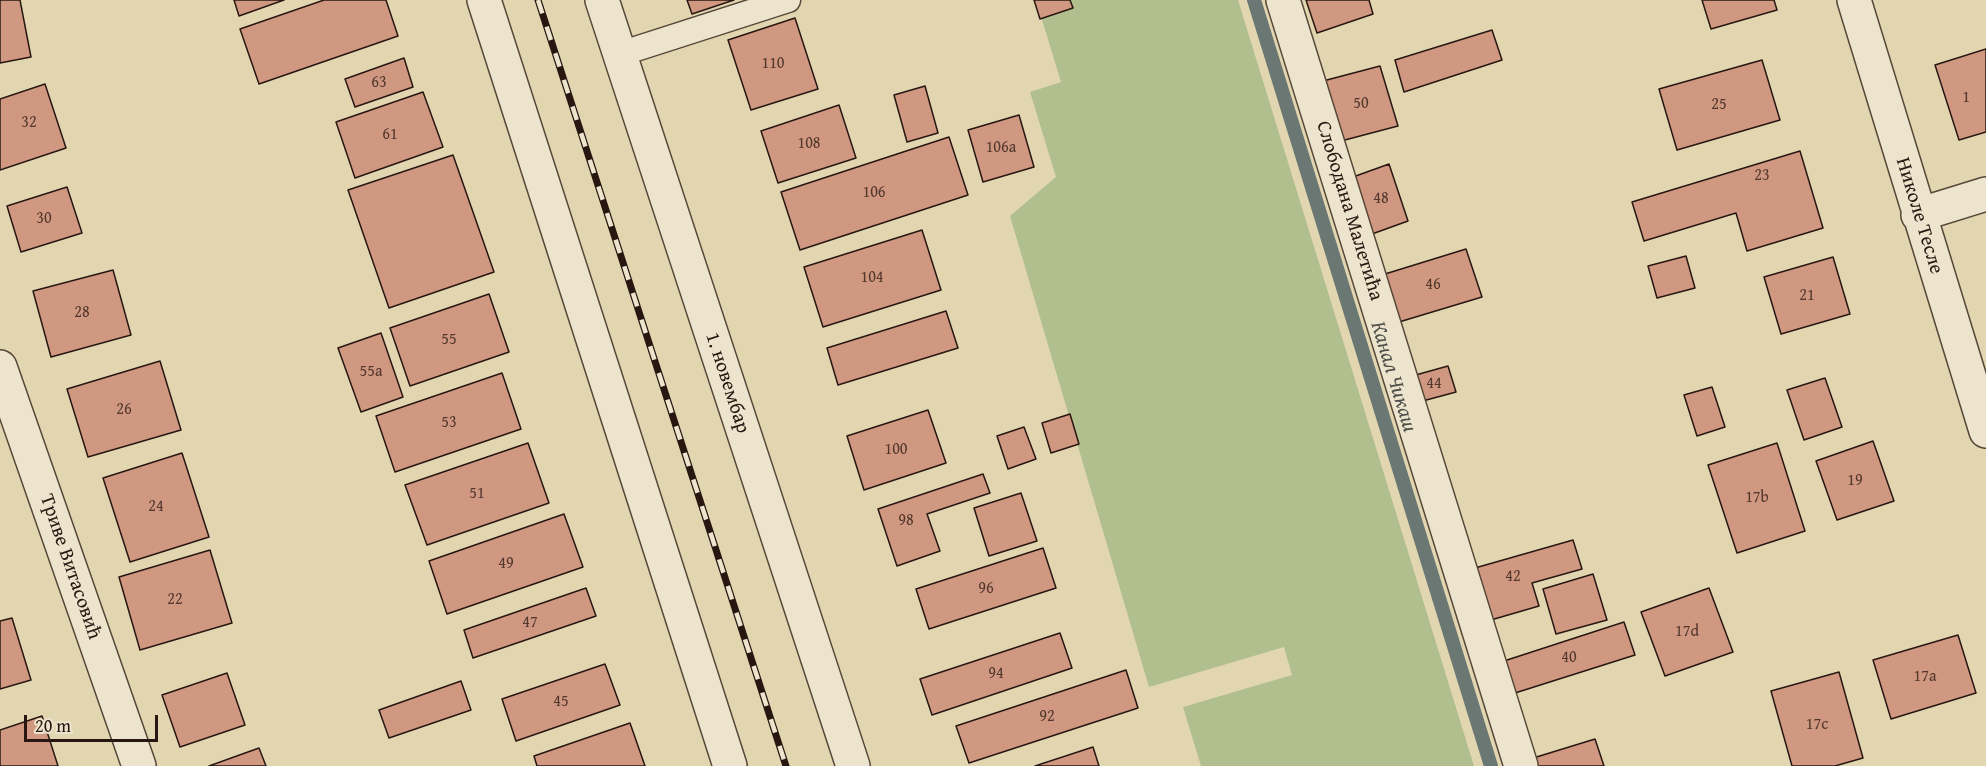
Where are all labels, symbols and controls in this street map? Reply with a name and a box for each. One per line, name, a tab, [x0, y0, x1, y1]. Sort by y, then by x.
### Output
house number: 110	[761, 54, 785, 74]
house number: 63	[371, 73, 387, 93]
house number: 1	[1962, 88, 1970, 108]
house number: 50	[1353, 94, 1369, 114]
house number: 25	[1711, 95, 1727, 115]
house number: 32	[21, 113, 37, 133]
street label: Слободана Малетића	[1310, 118, 1388, 304]
house number: 61	[382, 125, 398, 145]
house number: 108	[797, 134, 821, 154]
house number: 106a	[986, 138, 1016, 158]
street label: Николе Тесле	[1890, 155, 1948, 277]
house number: 23	[1754, 166, 1770, 186]
house number: 106	[862, 183, 886, 203]
house number: 48	[1373, 189, 1389, 209]
house number: 30	[36, 209, 52, 229]
house number: 104	[860, 268, 884, 288]
house number: 46	[1425, 275, 1441, 295]
house number: 21	[1799, 286, 1815, 306]
house number: 28	[74, 303, 90, 323]
water label: Канал Чикаш	[1364, 319, 1422, 435]
house number: 55	[441, 330, 457, 350]
street label: 1. новембар	[699, 330, 755, 436]
house number: 55a	[360, 362, 382, 382]
house number: 44	[1426, 374, 1442, 394]
house number: 26	[116, 400, 132, 420]
house number: 53	[441, 413, 457, 433]
house number: 100	[884, 440, 908, 460]
house number: 19	[1847, 471, 1863, 491]
house number: 51	[469, 484, 485, 504]
house number: 17b	[1745, 488, 1769, 508]
street label: Триве Витасовић	[34, 491, 106, 643]
house number: 24	[148, 497, 164, 517]
house number: 98	[898, 511, 914, 531]
house number: 49	[498, 554, 514, 574]
house number: 42	[1505, 567, 1521, 587]
house number: 96	[978, 579, 994, 599]
house number: 22	[167, 590, 183, 610]
house number: 47	[522, 613, 538, 633]
house number: 17d	[1675, 622, 1699, 642]
house number: 40	[1561, 648, 1577, 668]
house number: 94	[988, 664, 1004, 684]
house number: 17a	[1914, 667, 1936, 687]
house number: 45	[553, 692, 569, 712]
scale bar	[27, 703, 160, 741]
house number: 92	[1039, 707, 1055, 727]
text: 20 m	[35, 712, 71, 739]
house number: 17c	[1806, 715, 1828, 735]

